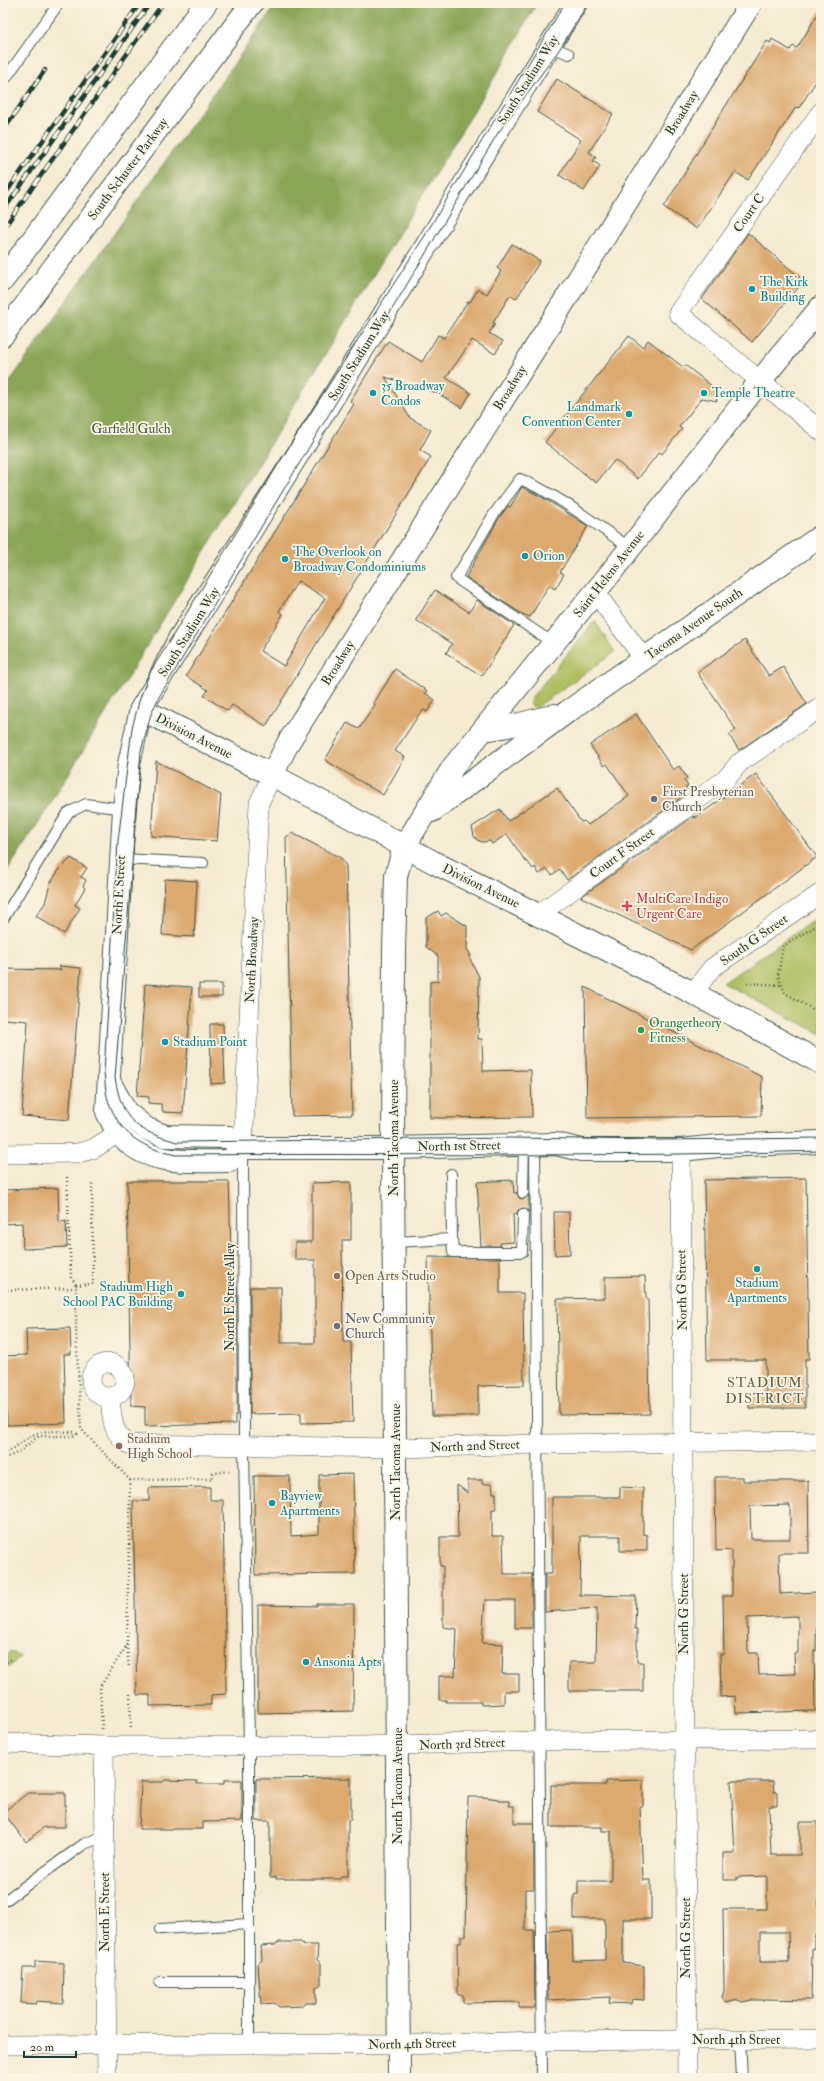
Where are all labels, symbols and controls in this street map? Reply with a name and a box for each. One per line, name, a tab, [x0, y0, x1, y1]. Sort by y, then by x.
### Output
street label: South Stadium Way	[494, 32, 563, 128]
street label: Broadway	[662, 87, 703, 139]
street label: South Schuster Parkway	[84, 114, 173, 224]
street label: Court C	[730, 190, 768, 236]
place label: The Kirk Building	[760, 274, 809, 305]
marker: The Kirk Building	[747, 284, 757, 294]
street label: South Stadium Way	[325, 308, 394, 404]
street label: Broadway	[490, 362, 531, 414]
place label: 35 Broadway Condos	[381, 378, 445, 409]
place label: Temple Theatre	[712, 385, 796, 402]
marker: 35 Broadway Condos	[368, 388, 378, 398]
marker: Temple Theatre	[699, 388, 709, 398]
place label: Landmark Convention Center	[522, 399, 622, 430]
marker: Landmark Convention Center	[624, 409, 634, 419]
park label: Garfield Gulch	[91, 421, 171, 437]
street label: Saint Helens Avenue	[570, 527, 648, 621]
place label: The Overlook on Broadway Condominiums	[293, 544, 426, 576]
place label: Orion	[533, 548, 565, 564]
marker: Orion	[520, 551, 530, 561]
marker: The Overlook on Broadway Condominiums	[280, 554, 290, 564]
street label: South Stadium Way	[155, 584, 224, 680]
street label: Tacoma Avenue South	[642, 584, 746, 663]
street label: Broadway	[318, 637, 359, 689]
street label: Division Avenue	[153, 710, 236, 763]
place label: First Presbyterian Church	[662, 784, 754, 815]
marker: First Presbyterian Church	[649, 794, 659, 804]
street label: Court F Street	[586, 824, 658, 882]
street label: North E Street	[109, 855, 129, 935]
street label: Division Avenue	[440, 860, 523, 912]
place label: MultiCare Indigo Urgent Care	[636, 891, 728, 922]
marker: MultiCare Indigo Urgent Care	[621, 900, 633, 912]
street label: South G Street	[717, 911, 791, 969]
street label: North Broadway	[242, 916, 263, 1004]
place label: Orangetheory Fitness	[649, 1015, 722, 1046]
marker: Orangetheory Fitness	[636, 1025, 646, 1035]
place label: Stadium Point	[173, 1034, 247, 1050]
marker: Stadium Point	[160, 1037, 170, 1047]
street label: North Tacoma Avenue	[386, 1079, 402, 1197]
street label: North 1st Street	[417, 1137, 501, 1155]
street label: North E Street Alley	[222, 1243, 239, 1351]
street label: North G Street	[673, 1249, 691, 1331]
marker: Stadium Apartments	[752, 1264, 762, 1274]
place label: Open Arts Studio	[345, 1268, 436, 1285]
marker: Open Arts Studio	[332, 1271, 342, 1281]
place label: Stadium Apartments	[726, 1275, 788, 1307]
place label: Stadium High School PAC Building	[63, 1279, 174, 1310]
marker: Stadium High School PAC Building	[176, 1289, 186, 1299]
place label: New Community Church	[345, 1311, 435, 1342]
marker: New Community Church	[332, 1321, 342, 1331]
district label: STADIUM DISTRICT	[725, 1374, 805, 1407]
street label: North Tacoma Avenue	[388, 1403, 404, 1521]
place label: Stadium High School	[127, 1431, 193, 1462]
street label: North 2nd Street	[430, 1436, 520, 1456]
marker: Stadium High School	[114, 1441, 124, 1451]
place label: Bayview Apartments	[279, 1488, 341, 1520]
marker: Bayview Apartments	[267, 1498, 277, 1508]
street label: North G Street	[676, 1573, 692, 1655]
place label: Ansonia Apts	[313, 1654, 382, 1671]
marker: Ansonia Apts	[301, 1657, 311, 1667]
street label: North Tacoma Avenue	[390, 1727, 406, 1845]
street label: North 3rd Street	[419, 1734, 505, 1754]
street label: North E Street	[97, 1872, 113, 1952]
street label: North G Street	[678, 1897, 694, 1979]
street label: North 4th Street	[692, 2032, 780, 2048]
scale bar	[24, 2033, 76, 2059]
street label: North 4th Street	[368, 2035, 456, 2053]
text: 20 m	[30, 2040, 55, 2055]

